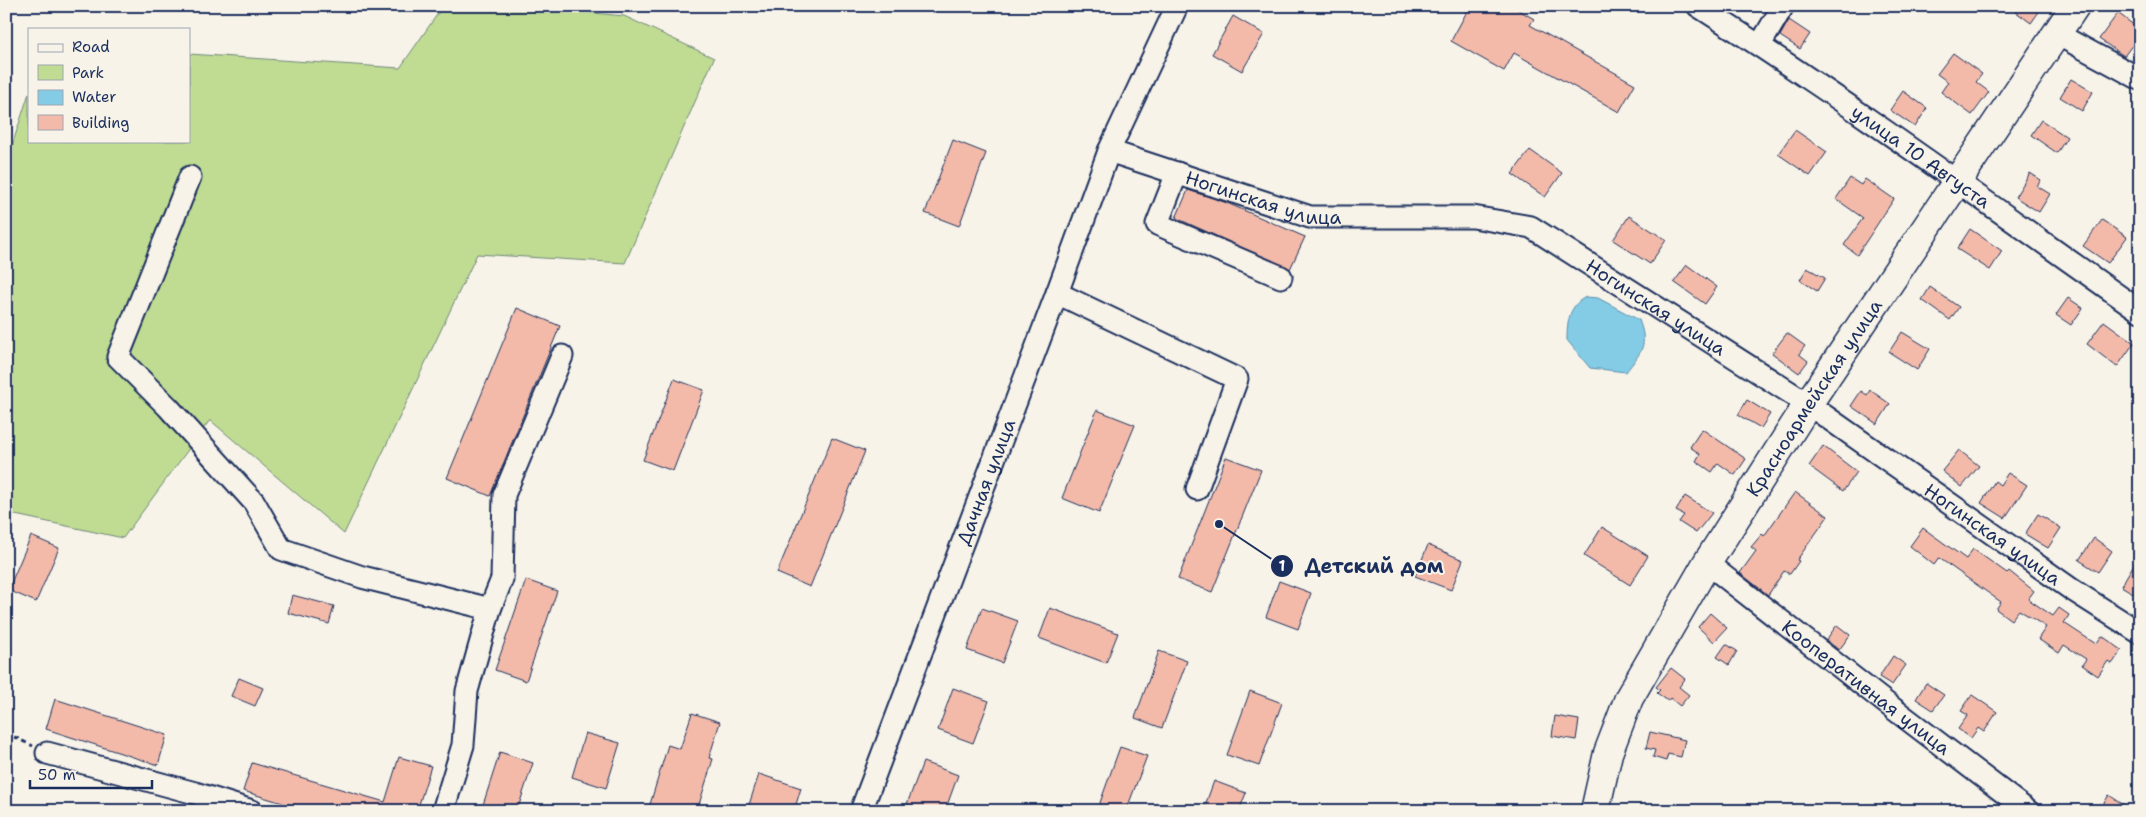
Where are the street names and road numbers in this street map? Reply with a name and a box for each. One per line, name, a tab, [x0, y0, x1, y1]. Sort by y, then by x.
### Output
street label: улица 10 Августа	[1846, 99, 1995, 214]
street label: Ногинская улица	[1182, 165, 1341, 230]
street label: Ногинская улица	[1581, 253, 1731, 362]
street label: Красноармейская улица	[1740, 294, 1888, 501]
street label: Дачная улица	[951, 415, 1021, 548]
street label: Ногинская улица	[1919, 478, 2066, 591]
street label: Кооперативная улица	[1777, 614, 1956, 761]

